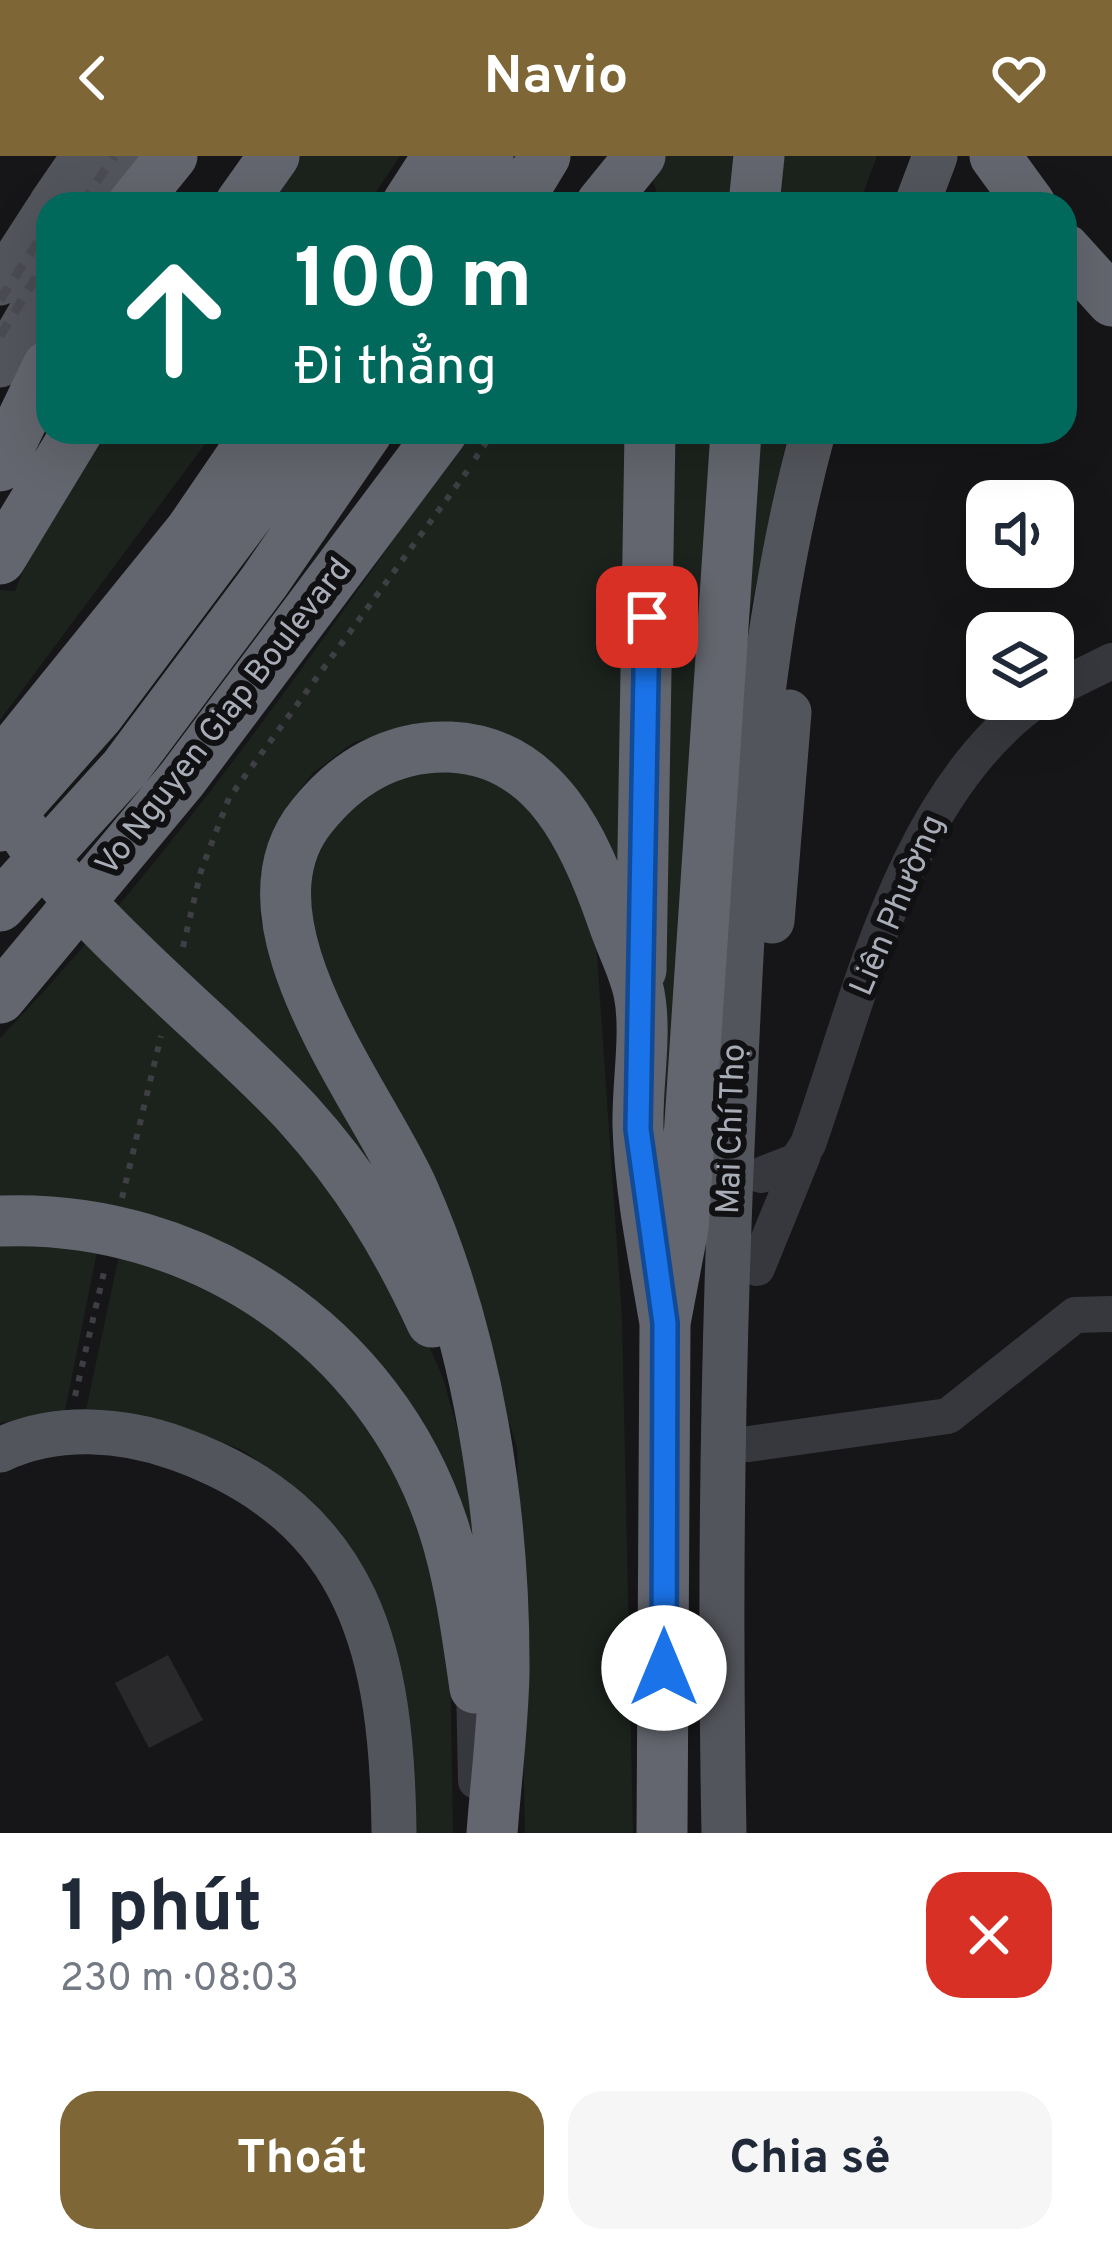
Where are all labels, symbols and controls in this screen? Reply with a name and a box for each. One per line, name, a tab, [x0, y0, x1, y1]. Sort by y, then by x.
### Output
text: Navio	[484, 44, 628, 113]
icon: back	[60, 45, 126, 111]
icon: heart	[986, 45, 1052, 111]
text: 100 m	[294, 231, 533, 337]
icon: ahead	[96, 240, 252, 396]
text: Đi thẳng	[294, 335, 497, 404]
map controls	[966, 480, 1074, 720]
button: sound	[966, 480, 1074, 588]
street label: Vo Nguyen Giap Boulevard	[88, 551, 362, 885]
pin	[596, 566, 698, 668]
icon: arrive	[614, 584, 680, 650]
button: layers	[966, 612, 1074, 720]
street label: Liên Phường	[842, 809, 956, 1003]
street label: Mai Chí Thọ	[709, 1043, 757, 1215]
position arrow	[601, 1605, 727, 1731]
text: 1 phút	[60, 1865, 262, 1957]
button: close	[926, 1872, 1052, 1998]
text: 230 m · 08:03	[60, 1956, 299, 2005]
button: Thoát	[60, 2091, 544, 2229]
button: Chia sẻ	[568, 2091, 1052, 2229]

